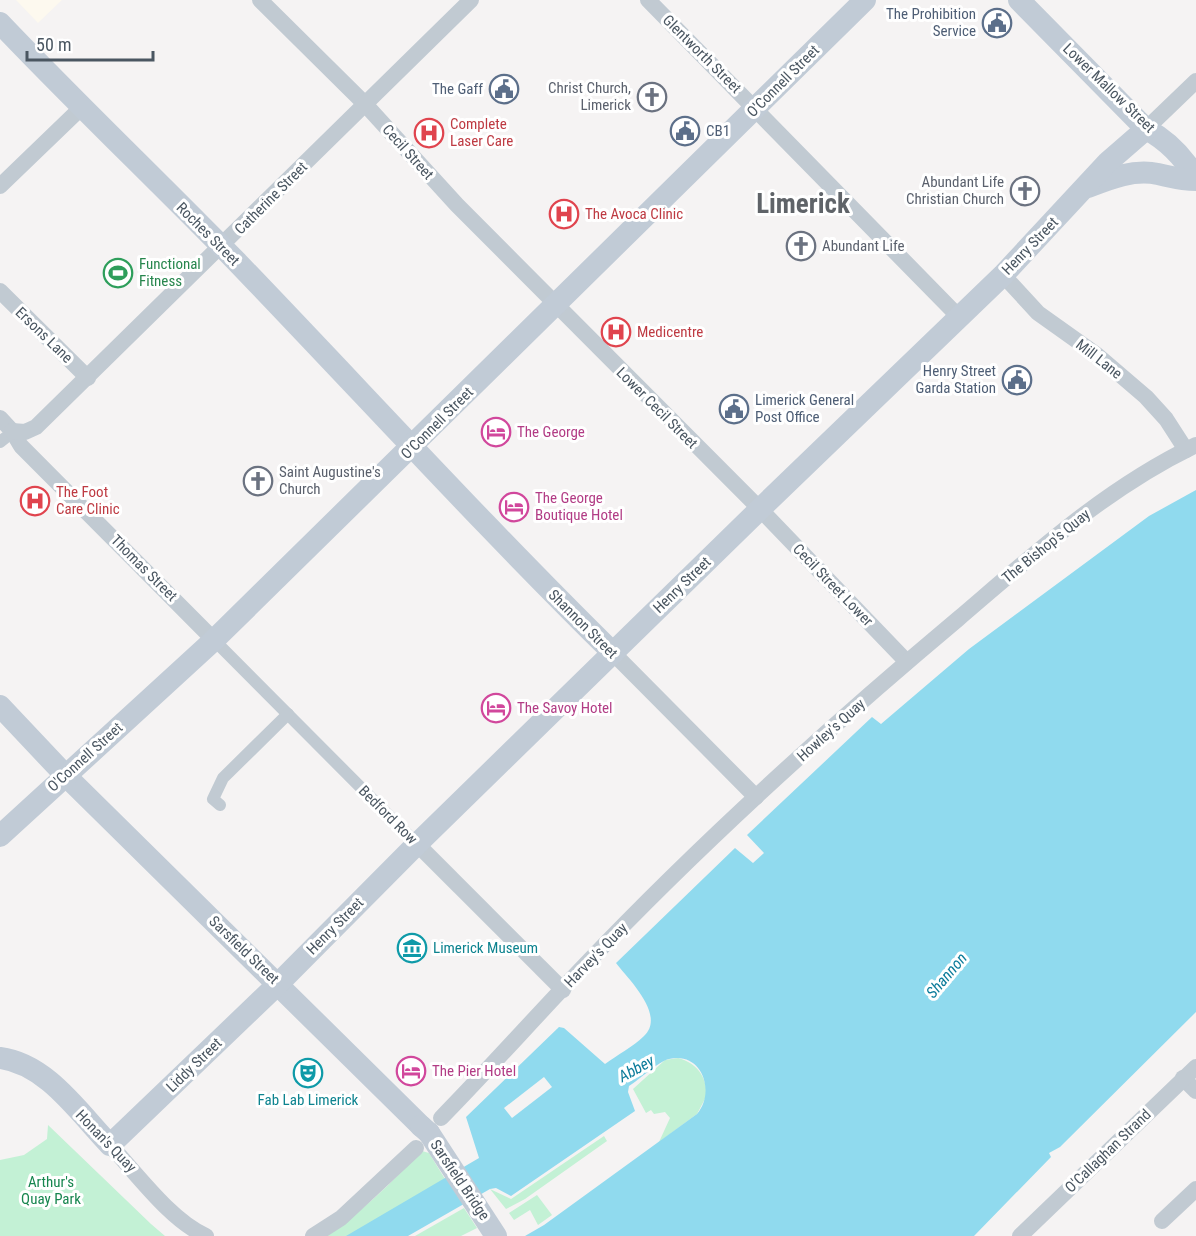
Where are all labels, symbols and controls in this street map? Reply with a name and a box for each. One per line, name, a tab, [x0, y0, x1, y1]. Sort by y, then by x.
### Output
place label: The Prohibition Service	[886, 5, 976, 40]
public building icon: The Prohibition Service	[981, 7, 1013, 39]
street label: Glentworth Street	[659, 11, 745, 97]
scale bar	[27, 24, 153, 62]
text: 50 m	[36, 34, 71, 55]
street label: Lower Mallow Street	[1059, 40, 1159, 136]
street label: O'Connell Street	[743, 41, 823, 121]
public building icon: The Gaff	[488, 73, 520, 105]
place label: Christ Church, Limerick	[548, 79, 631, 114]
place label: The Gaff	[432, 80, 483, 98]
church icon: Christ Church, Limerick	[636, 81, 668, 113]
place label: Complete Laser Care	[450, 115, 513, 150]
public building icon: CB1	[669, 115, 701, 147]
hospital icon: Complete Laser Care	[413, 117, 445, 149]
street label: Cecil Street	[379, 121, 437, 183]
place label: CB1	[706, 122, 730, 140]
street label: Catherine Street	[231, 158, 311, 238]
place label: Abundant Life Christian Church	[906, 173, 1004, 208]
church icon: Abundant Life Christian Church	[1009, 175, 1041, 207]
district label: Limerick	[756, 188, 850, 220]
hospital icon: The Avoca Clinic	[548, 198, 580, 230]
street label: Roches Street	[173, 199, 243, 269]
place label: The Avoca Clinic	[585, 205, 683, 223]
street label: Henry Street	[998, 213, 1062, 279]
church icon: Abundant Life	[785, 230, 817, 262]
place label: Abundant Life	[822, 237, 905, 255]
place label: Functional Fitness	[139, 255, 201, 290]
sports icon: Functional Fitness	[102, 257, 134, 289]
street label: Ersons Lane	[12, 303, 76, 367]
hospital icon: Medicentre	[600, 316, 632, 348]
place label: Medicentre	[637, 323, 703, 341]
street label: Mill Lane	[1072, 335, 1126, 383]
place label: Henry Street Garda Station	[915, 362, 996, 397]
street label: Lower Cecil Street	[613, 364, 701, 452]
public building icon: Henry Street Garda Station	[1001, 364, 1033, 396]
street label: O'Connell Street	[397, 383, 477, 463]
place label: Limerick General Post Office	[755, 391, 854, 426]
public building icon: Limerick General Post Office	[718, 393, 750, 425]
hotel icon: The George	[480, 416, 512, 448]
place label: The George	[517, 423, 585, 441]
place label: Saint Augustine's Church	[279, 463, 381, 498]
church icon: Saint Augustine's Church	[242, 465, 274, 497]
place label: The Foot Care Clinic	[56, 483, 120, 518]
hospital icon: The Foot Care Clinic	[19, 485, 51, 517]
place label: The George Boutique Hotel	[535, 489, 623, 524]
hotel icon: The George Boutique Hotel	[498, 491, 530, 523]
street label: The Bishop's Quay	[998, 505, 1094, 587]
street label: Thomas Street	[107, 531, 181, 605]
street label: Cecil Street Lower	[789, 540, 877, 630]
street label: Henry Street	[649, 553, 715, 617]
street label: Shannon Street	[545, 586, 621, 662]
hotel icon: The Savoy Hotel	[480, 692, 512, 724]
street label: Howley's Quay	[793, 695, 869, 765]
place label: The Savoy Hotel	[517, 699, 613, 717]
street label: O'Connell Street	[44, 719, 126, 795]
street label: Bedford Row	[355, 782, 421, 848]
street label: Henry Street	[303, 894, 367, 958]
street label: Sarsfield Street	[205, 912, 283, 988]
street label: Harvey's Quay	[561, 919, 631, 991]
museum icon: Limerick Museum	[396, 932, 428, 964]
place label: Limerick Museum	[433, 939, 538, 957]
water label: Shannon	[922, 949, 971, 1002]
street label: Liddy Street	[162, 1034, 226, 1096]
water label: Abbey	[614, 1051, 658, 1086]
hotel icon: The Pier Hotel	[395, 1055, 427, 1087]
theatre icon: Fab Lab Limerick	[292, 1057, 324, 1089]
place label: The Pier Hotel	[432, 1062, 516, 1080]
place label: Fab Lab Limerick	[258, 1091, 359, 1109]
street label: Honan's Quay	[72, 1106, 140, 1176]
street label: O'Callaghan Strand	[1061, 1106, 1155, 1196]
street label: Sarsfield Bridge	[426, 1136, 494, 1224]
park label: Arthur's Quay Park	[21, 1173, 81, 1208]

